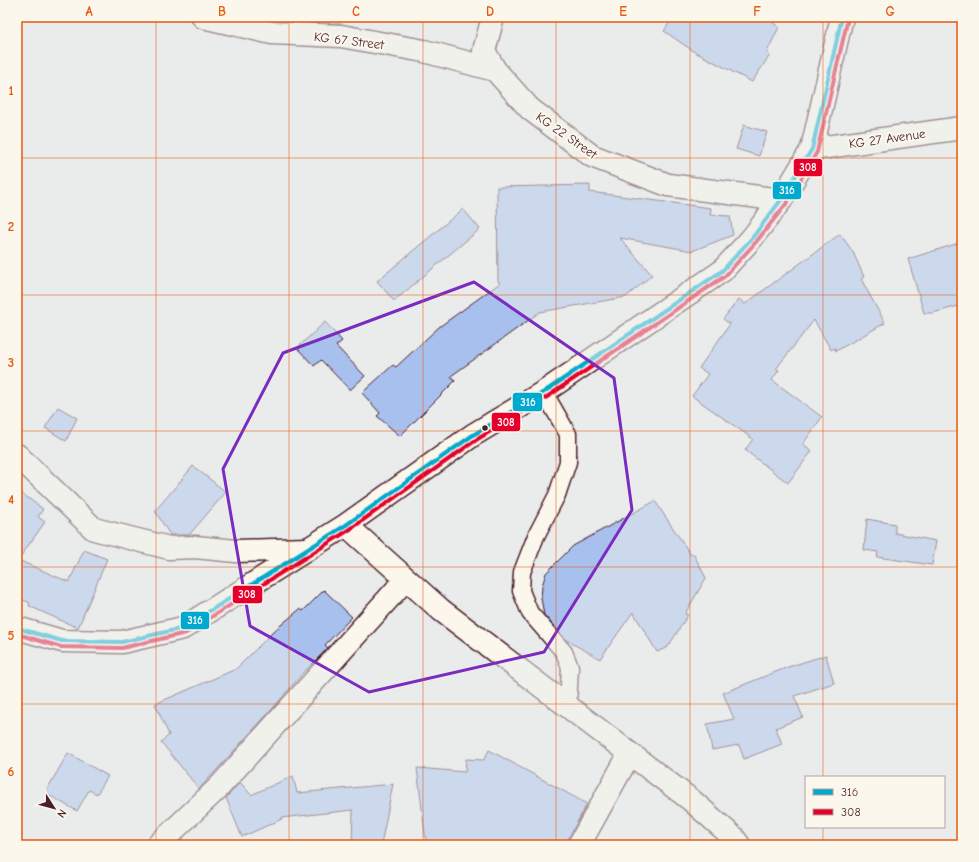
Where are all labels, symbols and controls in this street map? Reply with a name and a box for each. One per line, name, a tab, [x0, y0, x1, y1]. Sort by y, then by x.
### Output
text: A	[85, 4, 93, 19]
text: B	[218, 4, 226, 19]
text: C	[352, 4, 360, 19]
text: D	[486, 4, 494, 19]
text: E	[619, 4, 627, 19]
text: F	[753, 4, 761, 19]
text: G	[885, 4, 895, 19]
street label: KG 67 Street	[313, 29, 386, 52]
text: 1	[8, 83, 14, 98]
street label: KG 22 Street	[533, 109, 601, 163]
street label: KG 27 Avenue	[848, 126, 927, 151]
line badge: 308	[793, 158, 823, 177]
text: 308	[799, 161, 817, 174]
line badge: 316	[772, 181, 802, 200]
text: 316	[779, 184, 795, 197]
text: 2	[8, 219, 14, 234]
text: 3	[8, 355, 14, 370]
line badge: 316	[512, 392, 543, 412]
text: 316	[520, 396, 536, 409]
line badge: 308	[491, 412, 521, 432]
text: 308	[497, 416, 515, 429]
unlabelled marker	[480, 423, 490, 433]
text: 4	[8, 492, 14, 507]
line badge: 308	[232, 585, 263, 604]
text: 308	[238, 588, 256, 601]
line badge: 316	[180, 611, 210, 630]
text: 316	[187, 614, 203, 627]
text: 5	[8, 628, 15, 643]
text: 6	[8, 764, 15, 779]
legend	[805, 776, 945, 828]
text: 316	[841, 785, 858, 799]
north arrow	[34, 788, 74, 828]
text: 308	[841, 805, 861, 819]
text: N	[54, 807, 69, 820]

